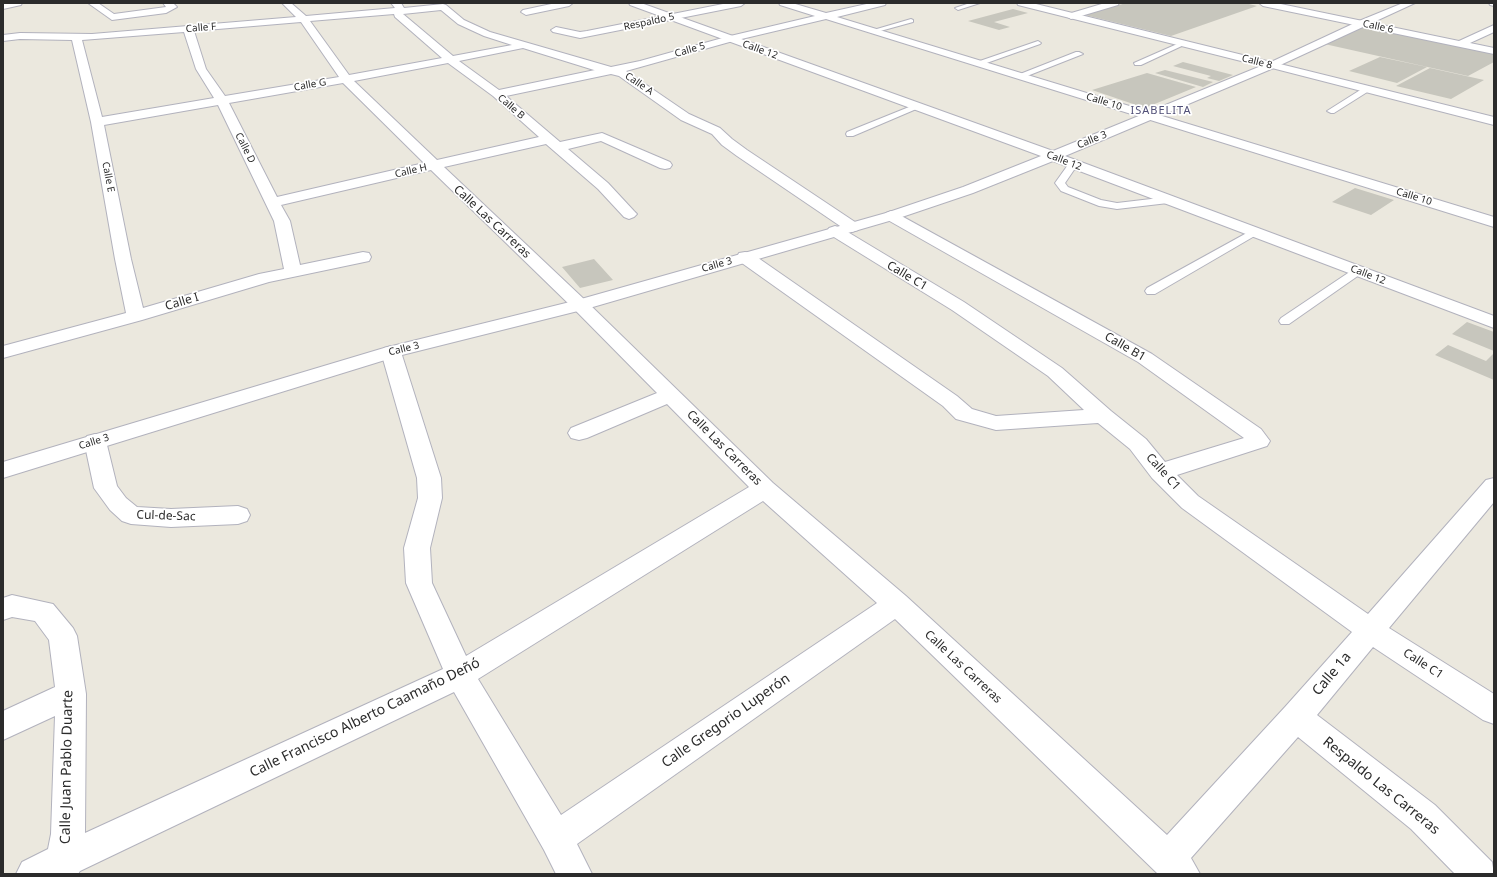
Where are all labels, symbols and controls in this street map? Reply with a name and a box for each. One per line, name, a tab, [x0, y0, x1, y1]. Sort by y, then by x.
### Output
street label: Respaldo 5	[623, 11, 675, 33]
street label: Calle 6	[1362, 18, 1394, 36]
street label: Calle F	[185, 21, 217, 35]
street label: Calle 12	[741, 38, 779, 62]
street label: Calle 5	[673, 40, 707, 60]
street label: Calle 8	[1240, 52, 1274, 72]
street label: Calle A	[622, 70, 656, 98]
street label: Calle G	[293, 76, 327, 94]
street label: Calle 10	[1085, 91, 1123, 113]
street label: Calle B	[495, 92, 527, 122]
district label: ISABELITA	[1131, 104, 1191, 118]
street label: Calle 3	[1075, 129, 1109, 151]
street label: Calle D	[232, 131, 258, 165]
street label: Calle 12	[1045, 149, 1083, 173]
street label: Calle E	[99, 161, 117, 193]
street label: Calle H	[394, 161, 428, 181]
street label: Calle Las Carreras	[450, 183, 534, 261]
street label: Calle 10	[1395, 186, 1433, 208]
street label: Calle 3	[700, 255, 734, 275]
street label: Calle C1	[884, 258, 930, 294]
street label: Calle 12	[1349, 263, 1387, 287]
street label: Calle I	[163, 290, 201, 314]
street label: Calle B1	[1102, 329, 1148, 365]
street label: Calle 3	[387, 339, 421, 359]
street label: Calle Las Carreras	[683, 407, 765, 489]
street label: Calle 3	[77, 432, 111, 452]
street label: Calle C1	[1143, 451, 1183, 493]
street label: Cul-de-Sac	[136, 508, 196, 524]
street label: Calle Las Carreras	[921, 628, 1005, 706]
street label: Calle C1	[1400, 646, 1446, 682]
street label: Calle 1a	[1309, 649, 1355, 699]
street label: Calle Francisco Alberto Caamaño Deñó	[247, 655, 483, 781]
street label: Calle Gregorio Luperón	[659, 670, 793, 772]
street label: Calle Juan Pablo Duarte	[57, 690, 77, 844]
street label: Respaldo Las Carreras	[1319, 734, 1443, 838]

